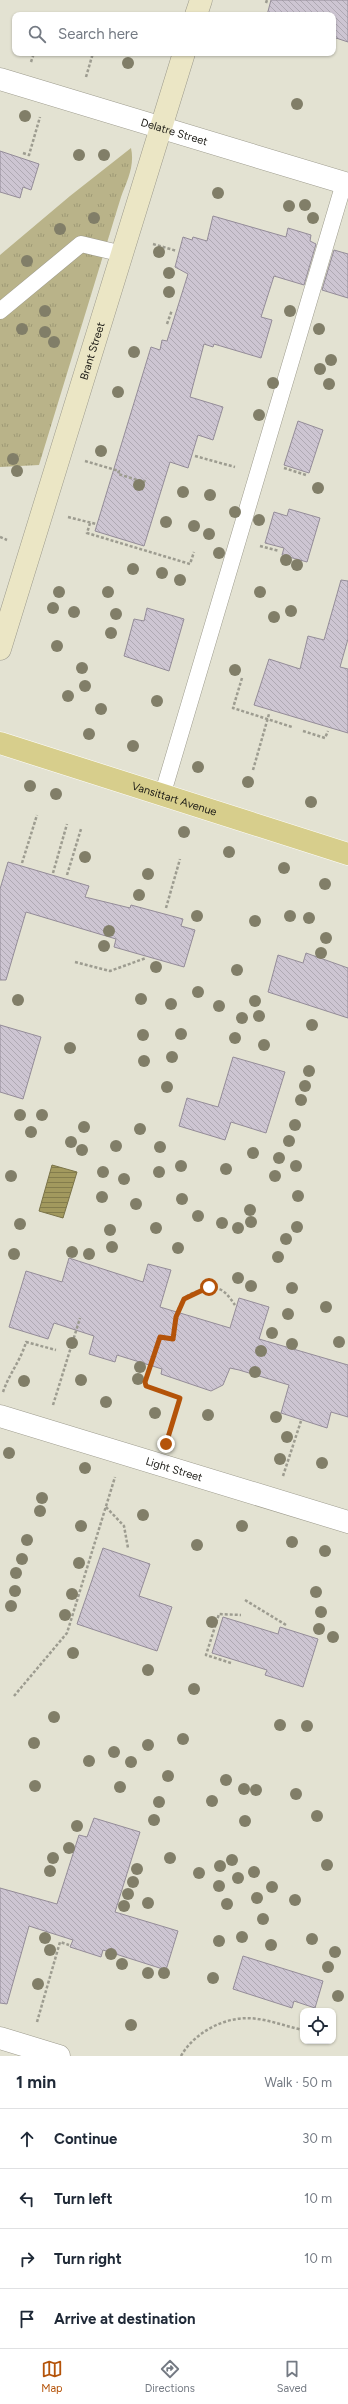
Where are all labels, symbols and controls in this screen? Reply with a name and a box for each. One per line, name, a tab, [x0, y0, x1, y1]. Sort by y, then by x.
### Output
search box	[12, 12, 336, 56]
icon: search	[26, 23, 48, 45]
text: Search here	[58, 25, 138, 43]
street label: Delatre Street	[139, 116, 209, 148]
street label: Brant Street	[77, 320, 108, 382]
street label: Vansittart Avenue	[130, 779, 218, 819]
route start	[200, 1278, 218, 1296]
route end	[157, 1435, 175, 1453]
street label: Light Street	[144, 1455, 204, 1484]
map controls	[300, 2008, 336, 2044]
button: locate	[300, 2008, 336, 2044]
text: 1 min	[16, 2072, 56, 2092]
text: Walk · 50 m	[264, 2075, 332, 2090]
icon: ahead	[16, 2128, 38, 2150]
text: Continue	[54, 2130, 117, 2148]
text: 30 m	[302, 2131, 332, 2146]
icon: left	[16, 2188, 38, 2210]
text: Turn left	[54, 2190, 112, 2208]
text: 10 m	[304, 2191, 332, 2206]
icon: right	[16, 2248, 38, 2270]
text: Turn right	[54, 2250, 122, 2268]
text: 10 m	[304, 2251, 332, 2266]
icon: arrive	[16, 2308, 38, 2330]
text: Arrive at destination	[54, 2310, 195, 2328]
tab: Map	[41, 2358, 63, 2395]
tab: Directions	[145, 2358, 195, 2395]
tab: Saved	[277, 2358, 307, 2395]

